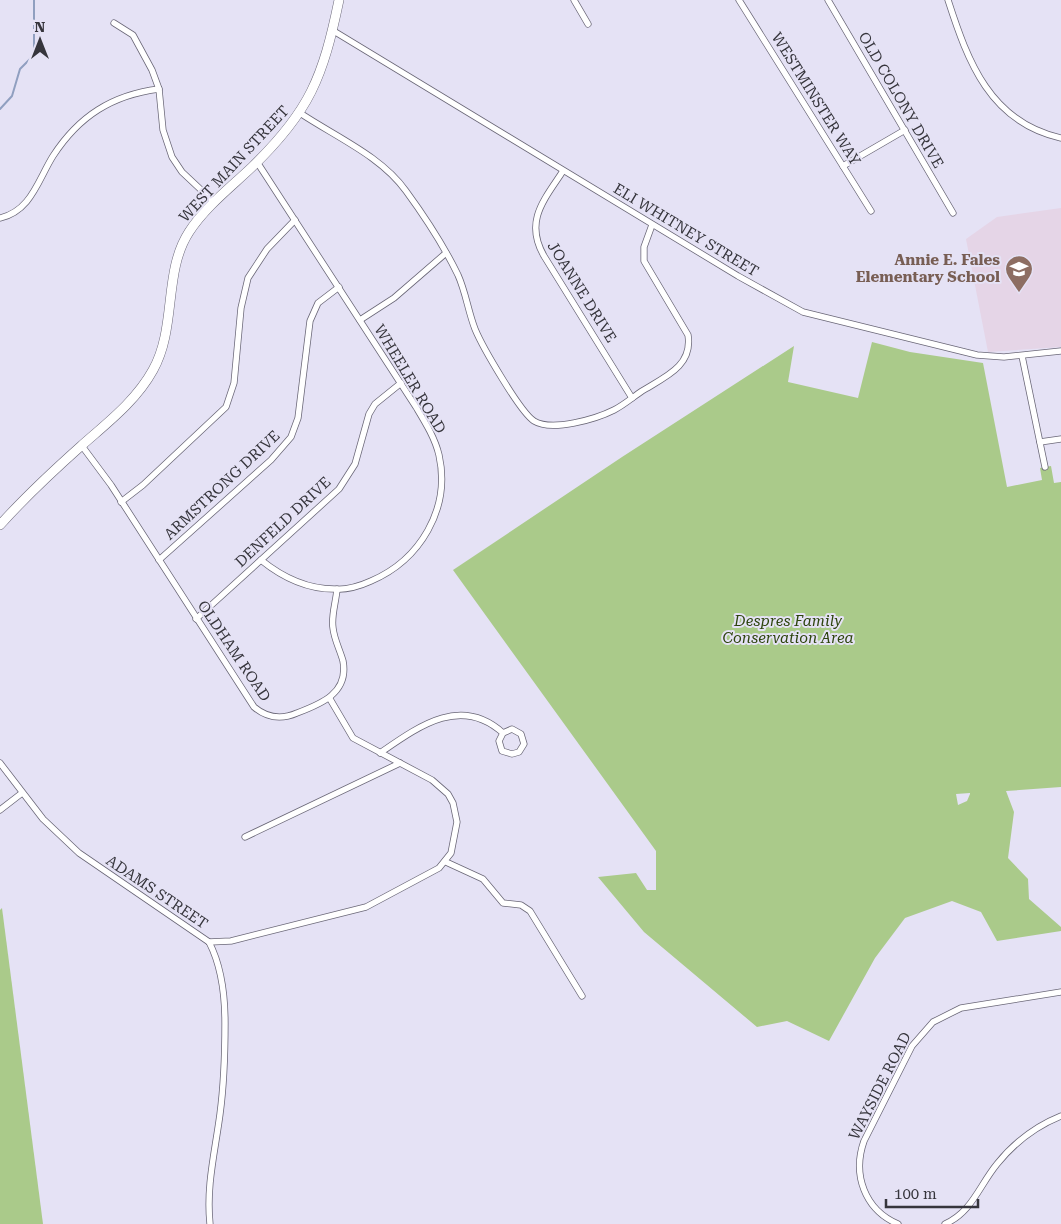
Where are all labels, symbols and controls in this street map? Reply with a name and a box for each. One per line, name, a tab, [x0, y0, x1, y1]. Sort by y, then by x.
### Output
north arrow	[15, 15, 65, 65]
text: N	[35, 19, 46, 35]
street label: WESTMINSTER WAY	[768, 29, 865, 170]
street label: OLD COLONY DRIVE	[855, 29, 947, 171]
street label: WEST MAIN STREET	[175, 102, 293, 226]
street label: ELI WHITNEY STREET	[610, 180, 762, 280]
street label: JOANNE DRIVE	[544, 238, 620, 346]
place label: Annie E. Fales Elementary School	[856, 251, 1000, 286]
school or university icon: Annie E. Fales Elementary School	[1004, 254, 1034, 293]
street label: WHEELER ROAD	[370, 321, 450, 437]
street label: ARMSTRONG DRIVE	[160, 427, 284, 543]
street label: DENFELD DRIVE	[231, 473, 335, 571]
street label: OLDHAM ROAD	[194, 597, 274, 705]
park label: Despres Family Conservation Area	[722, 612, 854, 647]
street label: ADAMS STREET	[103, 851, 211, 933]
street label: WAYSIDE ROAD	[845, 1029, 915, 1143]
scale bar	[886, 1176, 978, 1208]
text: 100 m	[894, 1185, 937, 1203]

